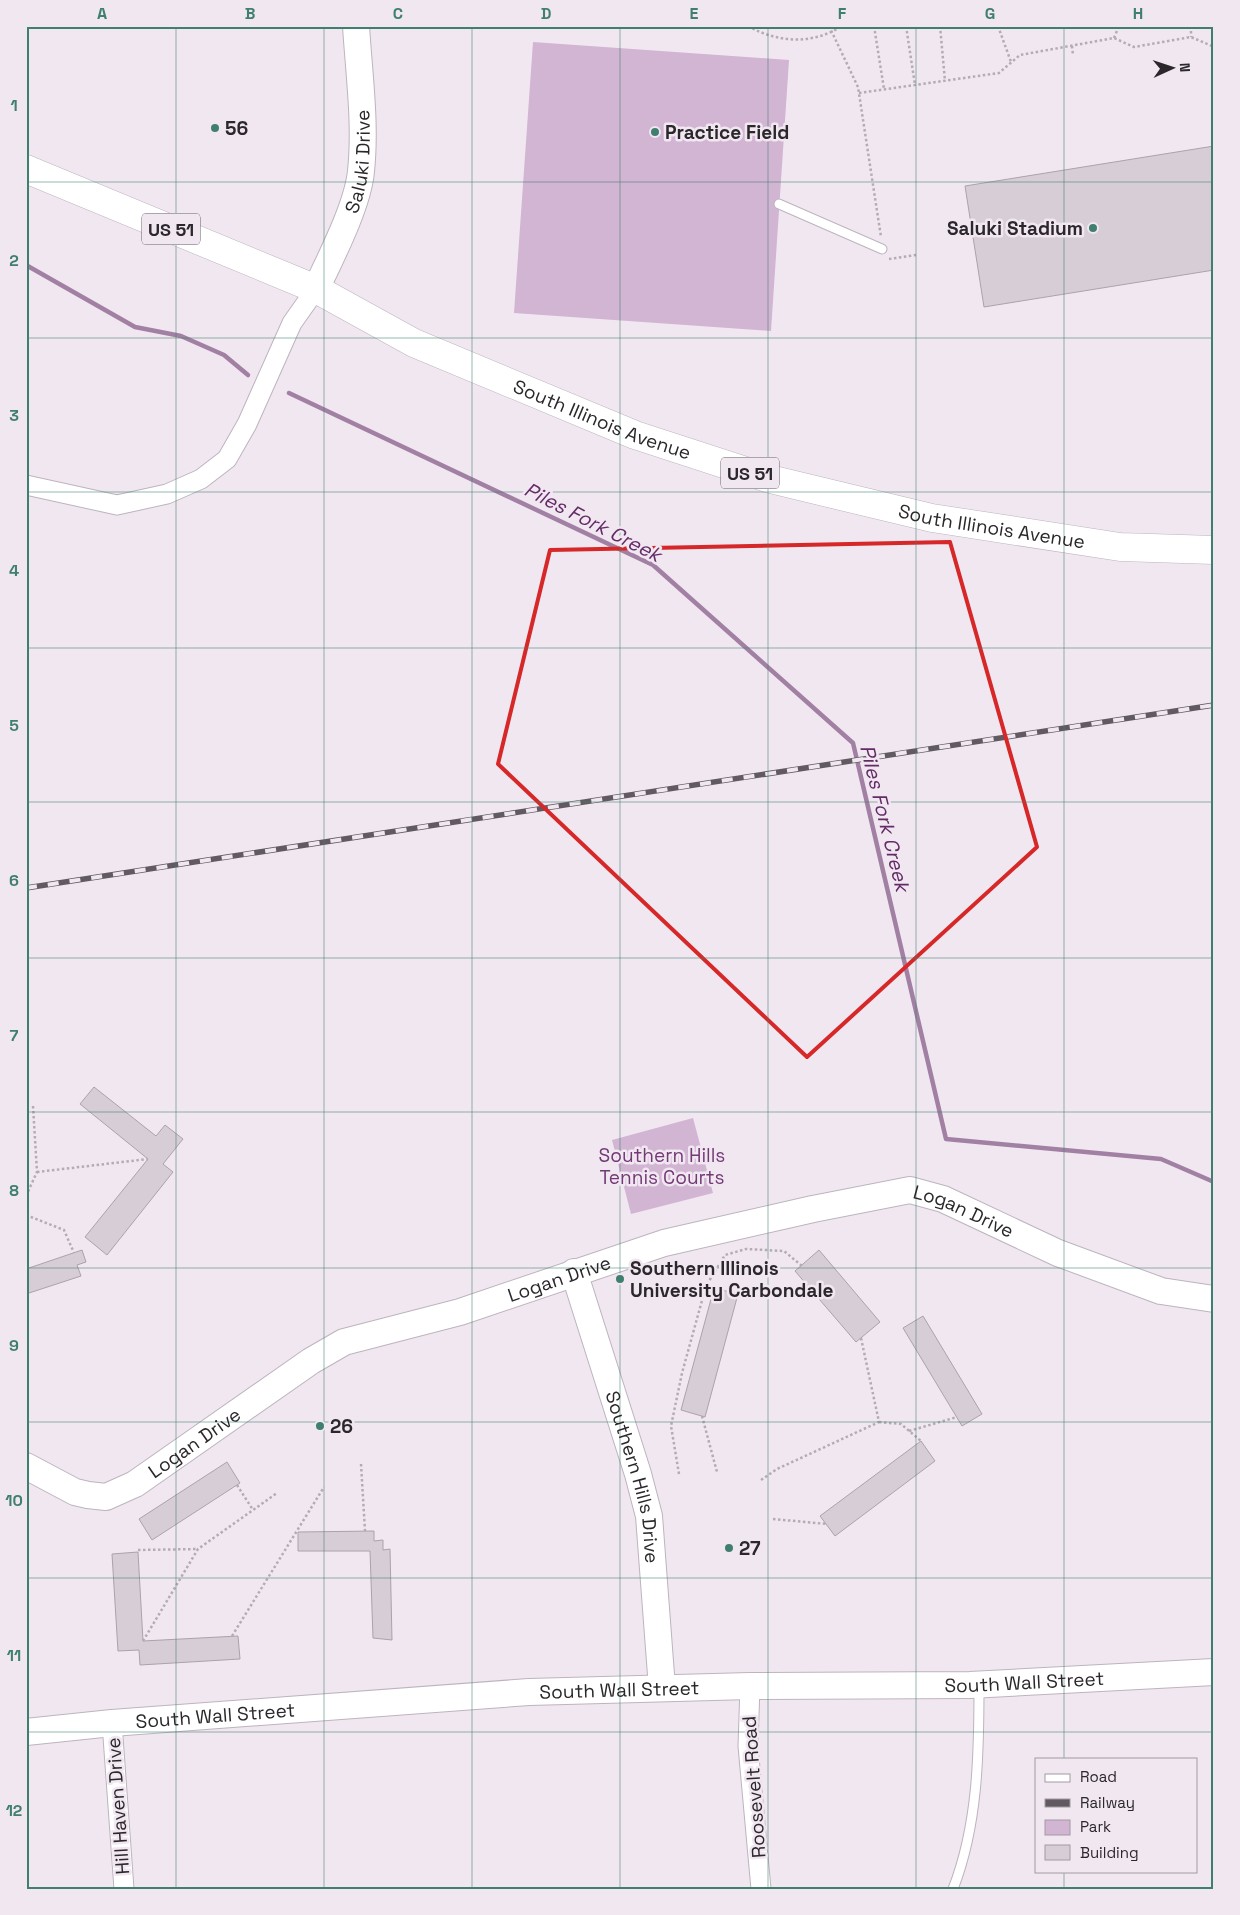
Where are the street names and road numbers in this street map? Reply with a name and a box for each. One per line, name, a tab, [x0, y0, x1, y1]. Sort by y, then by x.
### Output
street label: Saluki Drive	[339, 109, 375, 216]
road number: US 51	[142, 213, 200, 244]
street label: South Illinois Avenue	[510, 373, 694, 465]
road number: US 51	[721, 458, 779, 488]
street label: South Illinois Avenue	[896, 498, 1087, 554]
street label: Logan Drive	[911, 1179, 1018, 1243]
street label: Logan Drive	[504, 1249, 614, 1307]
street label: Southern Hills Drive	[600, 1388, 665, 1564]
street label: Logan Drive	[143, 1402, 245, 1484]
street label: South Wall Street	[944, 1665, 1105, 1698]
street label: South Wall Street	[539, 1675, 700, 1704]
street label: South Wall Street	[135, 1697, 296, 1734]
street label: Roosevelt Road	[737, 1715, 771, 1859]
street label: Hill Haven Drive	[101, 1737, 135, 1875]

